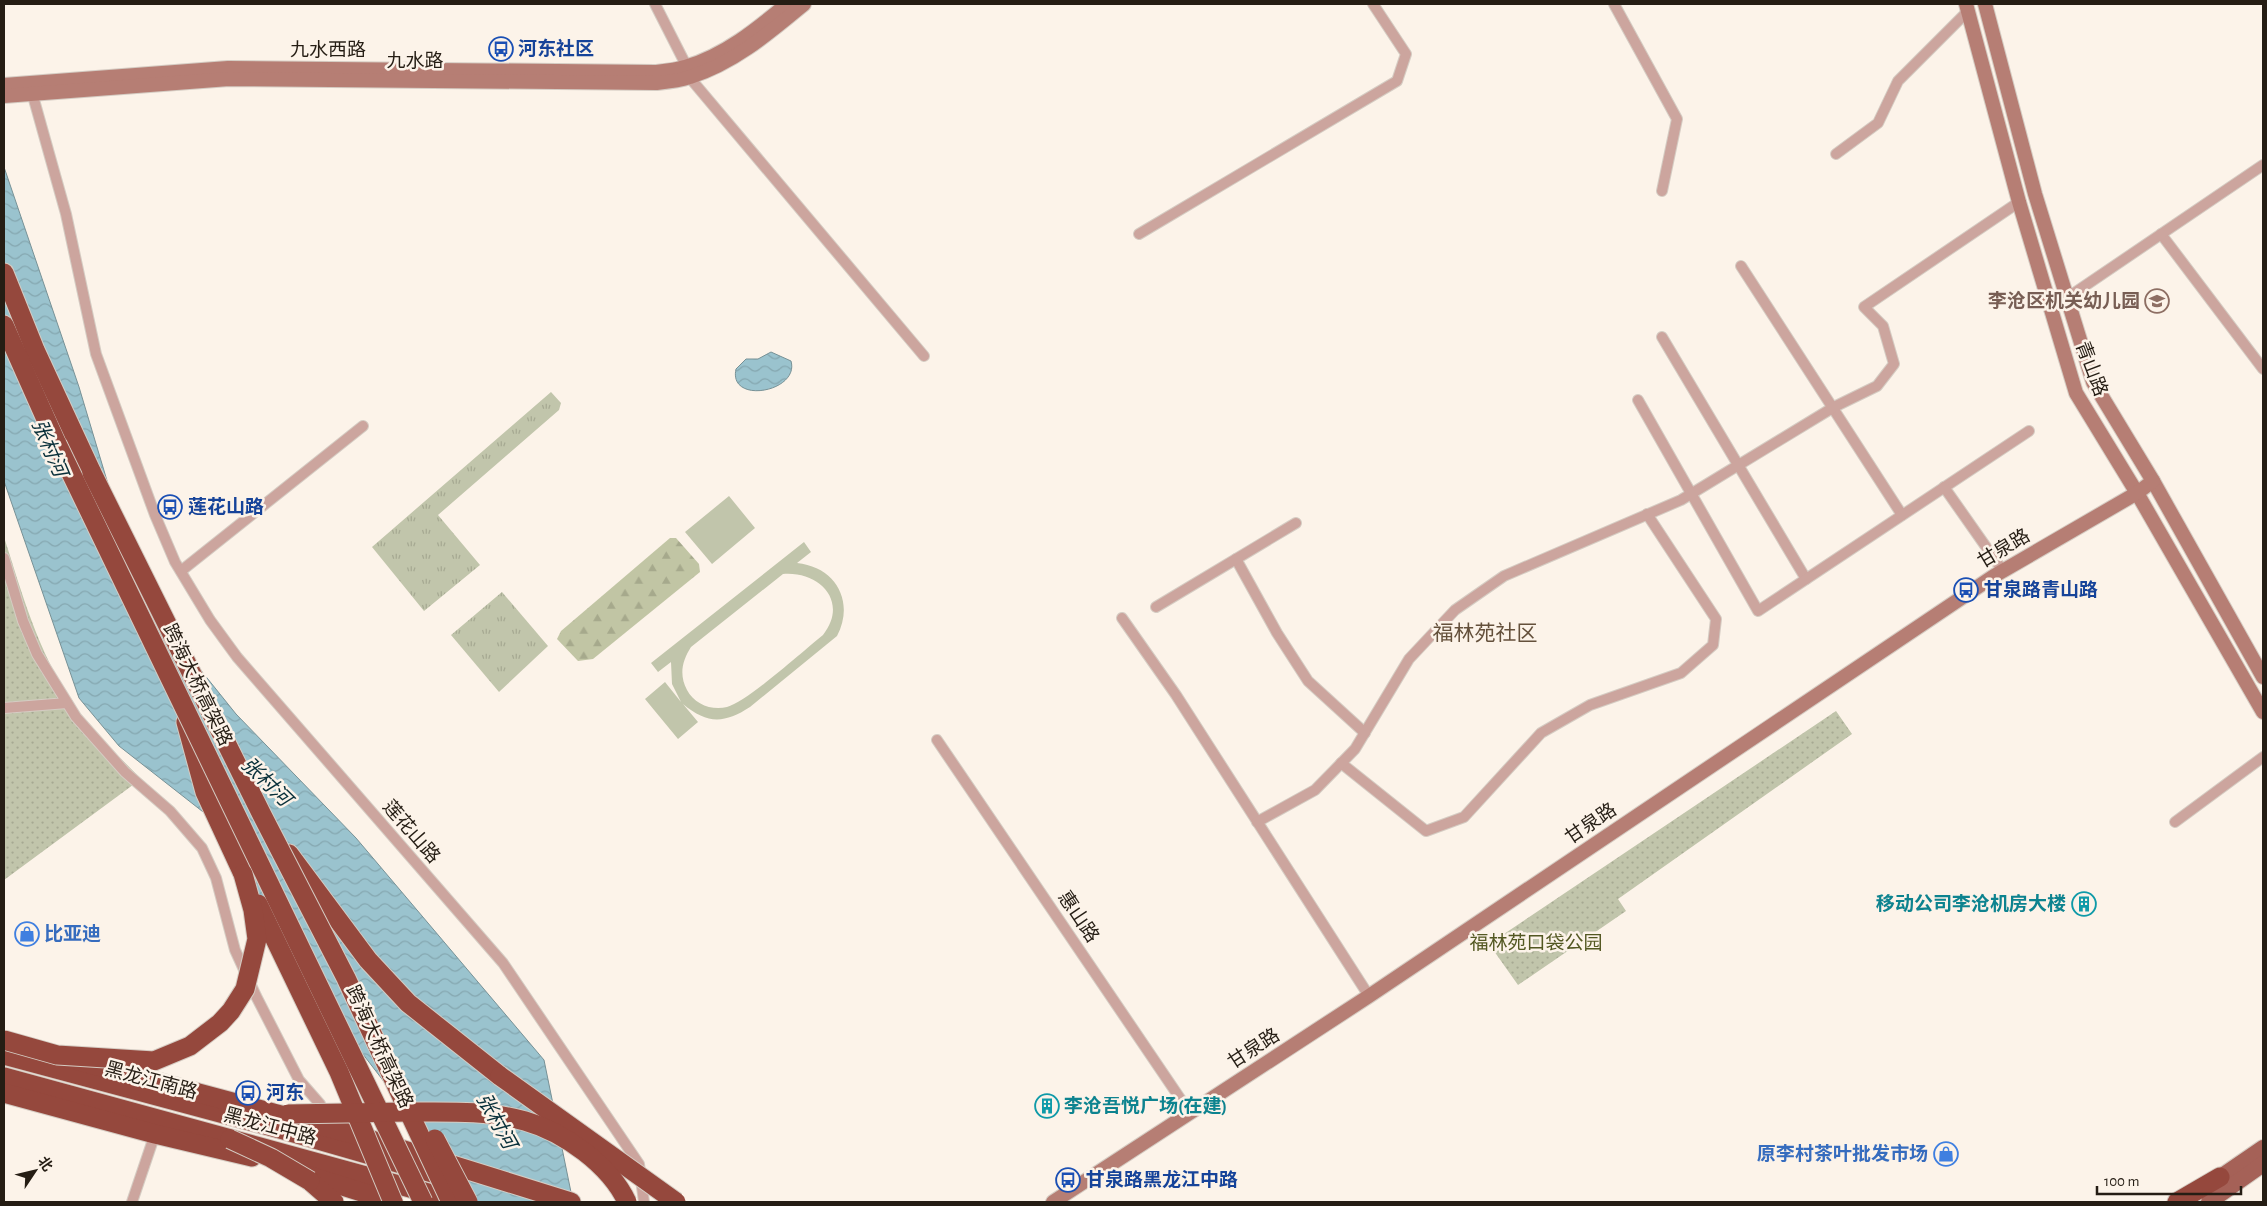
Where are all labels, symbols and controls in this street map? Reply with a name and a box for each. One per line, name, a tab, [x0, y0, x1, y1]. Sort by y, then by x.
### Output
bus stop icon: 河东社区	[488, 36, 514, 62]
place label: 河东社区	[518, 38, 594, 59]
street label: 九水西路	[290, 40, 366, 60]
street label: 九水路	[386, 51, 444, 71]
school or university icon: 李沧区机关幼儿园	[2144, 288, 2170, 314]
place label: 李沧区机关幼儿园	[1988, 290, 2140, 311]
street label: 青山路	[2072, 338, 2112, 399]
water label: 张村河	[28, 416, 72, 483]
bus stop icon: 莲花山路	[157, 494, 183, 520]
place label: 莲花山路	[188, 497, 264, 517]
street label: 甘泉路	[1974, 525, 2033, 572]
bus stop icon: 甘泉路青山路	[1953, 577, 1979, 603]
place label: 甘泉路青山路	[1984, 579, 2098, 600]
street label: 跨海大桥高架路	[159, 620, 236, 749]
district label: 福林苑社区	[1433, 622, 1538, 644]
water label: 张村河	[237, 753, 298, 813]
street label: 莲花山路	[379, 796, 445, 867]
street label: 甘泉路	[1561, 799, 1620, 848]
street label: 惠山路	[1054, 887, 1103, 946]
building icon: 移动公司李沧机房大楼	[2071, 891, 2097, 917]
place label: 移动公司李沧机房大楼	[1876, 893, 2066, 914]
shop icon: 比亚迪	[14, 921, 40, 947]
place label: 比亚迪	[44, 924, 101, 944]
park label: 福林苑口袋公园	[1469, 932, 1603, 953]
street label: 跨海大桥高架路	[342, 982, 418, 1111]
street label: 甘泉路	[1224, 1025, 1283, 1072]
street label: 黑龙江南路	[103, 1059, 200, 1102]
bus stop icon: 河东	[235, 1080, 261, 1106]
place label: 河东	[266, 1082, 304, 1103]
water label: 张村河	[473, 1089, 522, 1156]
building icon: 李沧吾悦广场(在建)	[1034, 1093, 1060, 1119]
place label: 李沧吾悦广场(在建)	[1064, 1095, 1227, 1116]
street label: 黑龙江中路	[222, 1105, 319, 1148]
shop icon: 原李村茶叶批发市场	[1933, 1141, 1959, 1167]
place label: 原李村茶叶批发市场	[1757, 1143, 1928, 1164]
north arrow	[10, 1146, 60, 1196]
text: 北	[35, 1154, 55, 1174]
scale bar	[2097, 1164, 2241, 1196]
bus stop icon: 甘泉路黑龙江中路	[1055, 1167, 1081, 1193]
place label: 甘泉路黑龙江中路	[1086, 1169, 1238, 1190]
text: 100 m	[2104, 1174, 2139, 1189]

